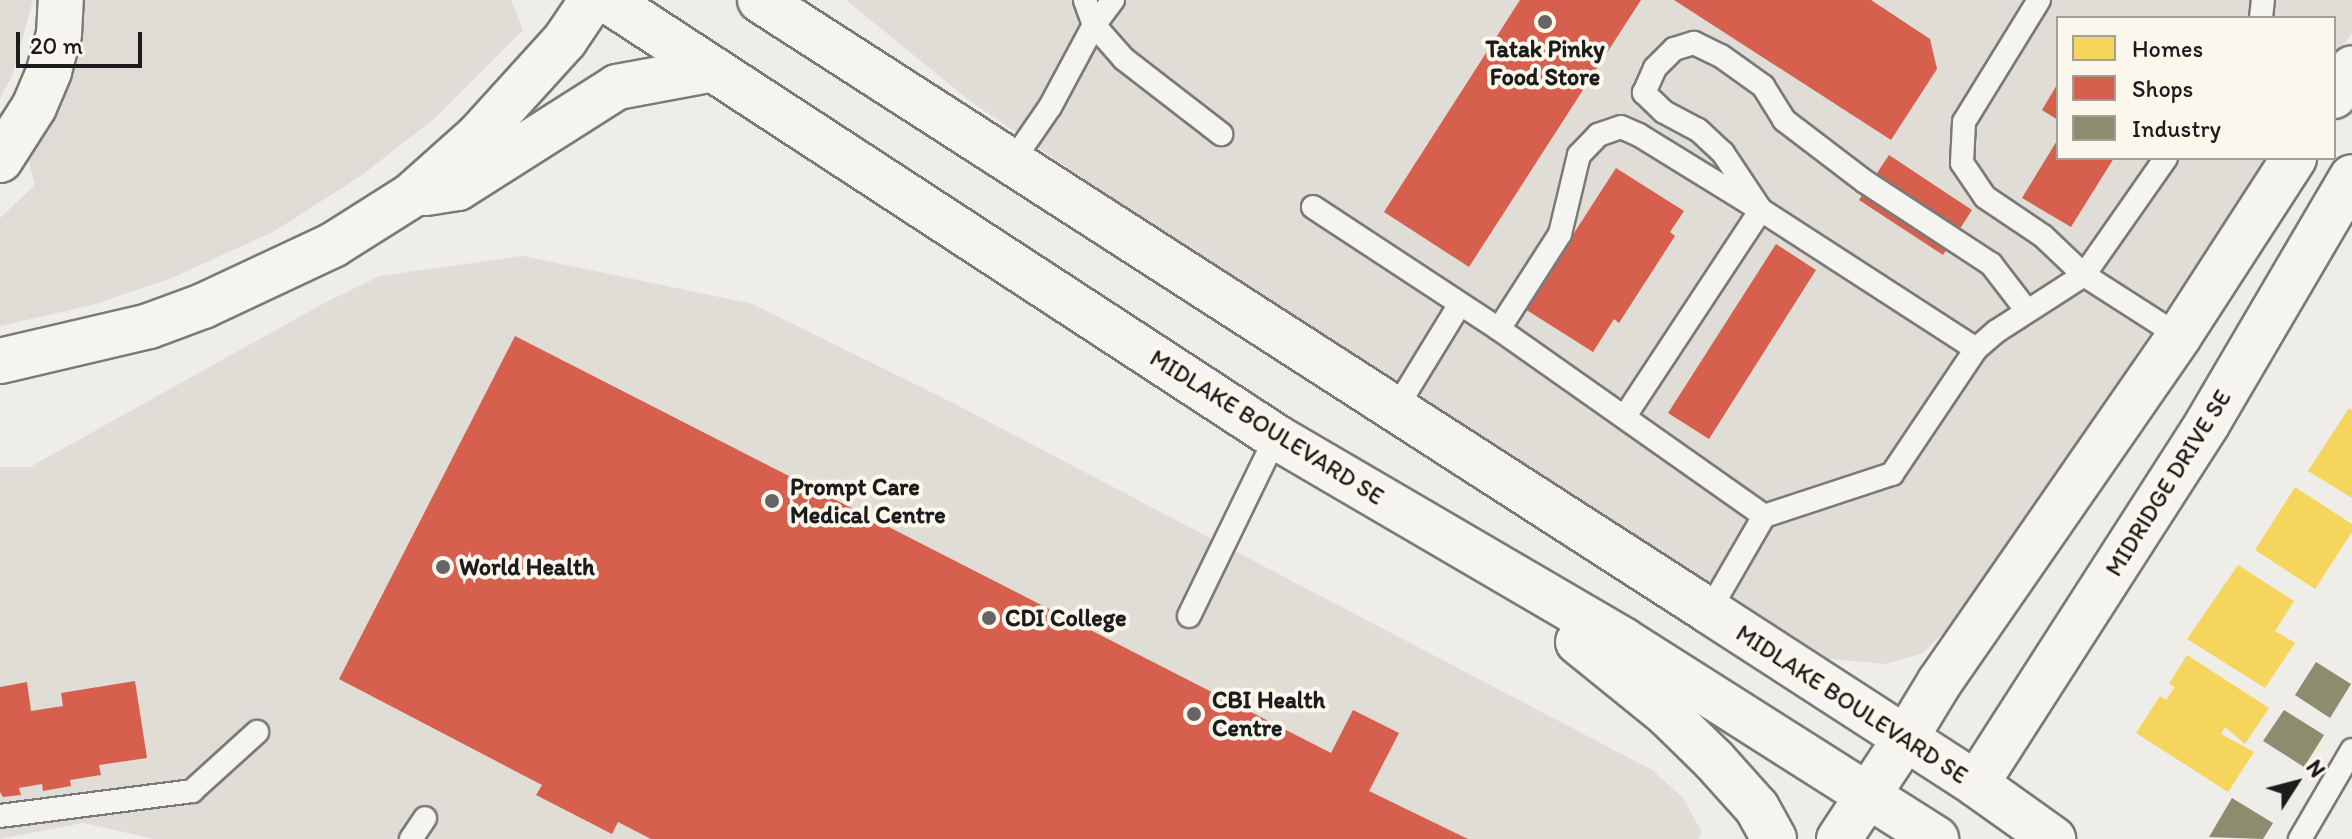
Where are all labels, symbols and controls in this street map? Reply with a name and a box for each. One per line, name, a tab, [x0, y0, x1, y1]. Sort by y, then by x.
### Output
marker: Tatak Pinky Food Store	[1536, 13, 1554, 31]
scale bar	[20, 16, 146, 66]
legend	[2056, 16, 2336, 160]
text: 20 m	[30, 31, 83, 60]
text: Homes	[2132, 34, 2203, 63]
place label: Tatak Pinky Food Store	[1486, 35, 1604, 91]
text: Shops	[2132, 74, 2193, 103]
text: Industry	[2132, 114, 2221, 143]
street label: MIDLAKE BOULEVARD SE	[1145, 343, 1389, 511]
street label: MIDRIDGE DRIVE SE	[2099, 384, 2237, 582]
place label: Prompt Care Medical Centre	[790, 473, 946, 529]
marker: Prompt Care Medical Centre	[761, 490, 783, 512]
place label: World Health	[459, 553, 594, 581]
marker: World Health	[434, 558, 452, 576]
place label: CDI College	[1005, 604, 1127, 632]
marker: CDI College	[980, 609, 998, 627]
street label: MIDLAKE BOULEVARD SE	[1731, 618, 1973, 790]
place label: CBI Health Centre	[1212, 686, 1325, 742]
marker: CBI Health Centre	[1183, 703, 1205, 725]
north arrow	[2256, 743, 2336, 823]
text: N	[2301, 755, 2331, 783]

